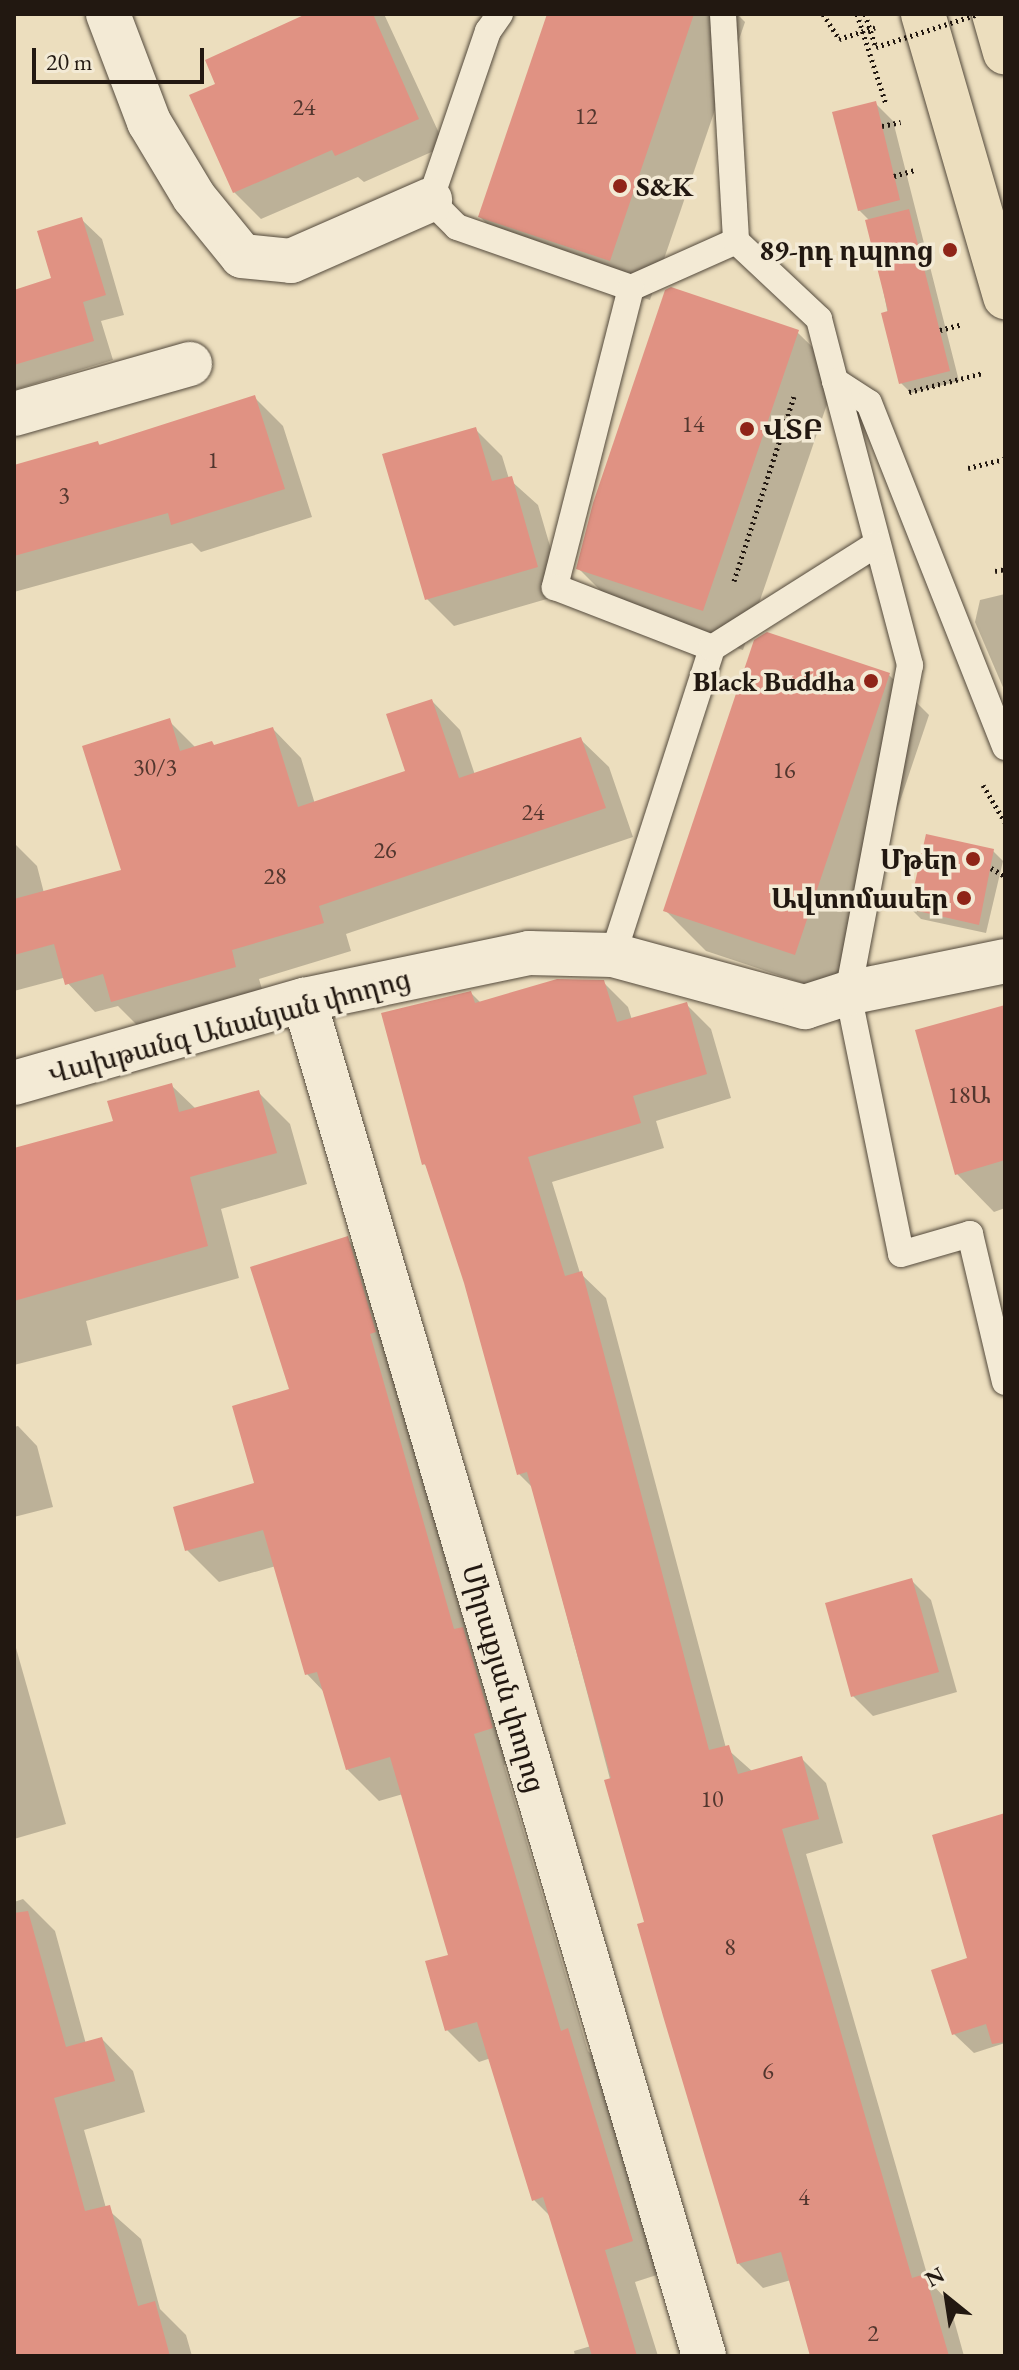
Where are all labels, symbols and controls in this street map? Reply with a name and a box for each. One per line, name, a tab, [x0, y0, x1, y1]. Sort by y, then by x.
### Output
scale bar	[36, 32, 208, 82]
text: 20 m	[46, 46, 93, 77]
house number: 24	[292, 93, 316, 121]
house number: 12	[574, 102, 598, 130]
place label: S&K	[636, 169, 694, 203]
marker: S&K	[611, 177, 629, 195]
place label: 89-րդ դպրոց	[759, 233, 934, 267]
marker: 89-րդ դպրոց	[941, 241, 959, 259]
house number: 14	[681, 410, 705, 438]
place label: ՎՏԲ	[763, 412, 823, 446]
marker: ՎՏԲ	[738, 420, 756, 438]
house number: 1	[207, 446, 219, 474]
house number: 3	[58, 481, 70, 509]
place label: Black Buddha	[693, 664, 855, 698]
marker: Black Buddha	[862, 672, 880, 690]
house number: 30/3	[133, 753, 177, 781]
house number: 16	[772, 756, 796, 784]
house number: 24	[521, 798, 545, 826]
house number: 26	[373, 836, 397, 864]
place label: Մթեր	[880, 842, 957, 876]
marker: Մթեր	[964, 850, 982, 868]
house number: 28	[263, 862, 287, 890]
place label: Ավտոմասեր	[771, 881, 948, 915]
marker: Ավտոմասեր	[955, 889, 973, 907]
street label: Վախթանգ Անանյան փողոց	[44, 961, 414, 1091]
house number: 18Ա	[947, 1081, 991, 1109]
street label: Միրաքյան փողոց	[455, 1560, 553, 1796]
house number: 10	[700, 1785, 724, 1813]
house number: 8	[724, 1933, 736, 1961]
house number: 6	[762, 2057, 774, 2085]
house number: 4	[798, 2183, 810, 2211]
north arrow	[907, 2258, 987, 2338]
text: N	[920, 2260, 950, 2294]
house number: 2	[867, 2319, 879, 2347]

